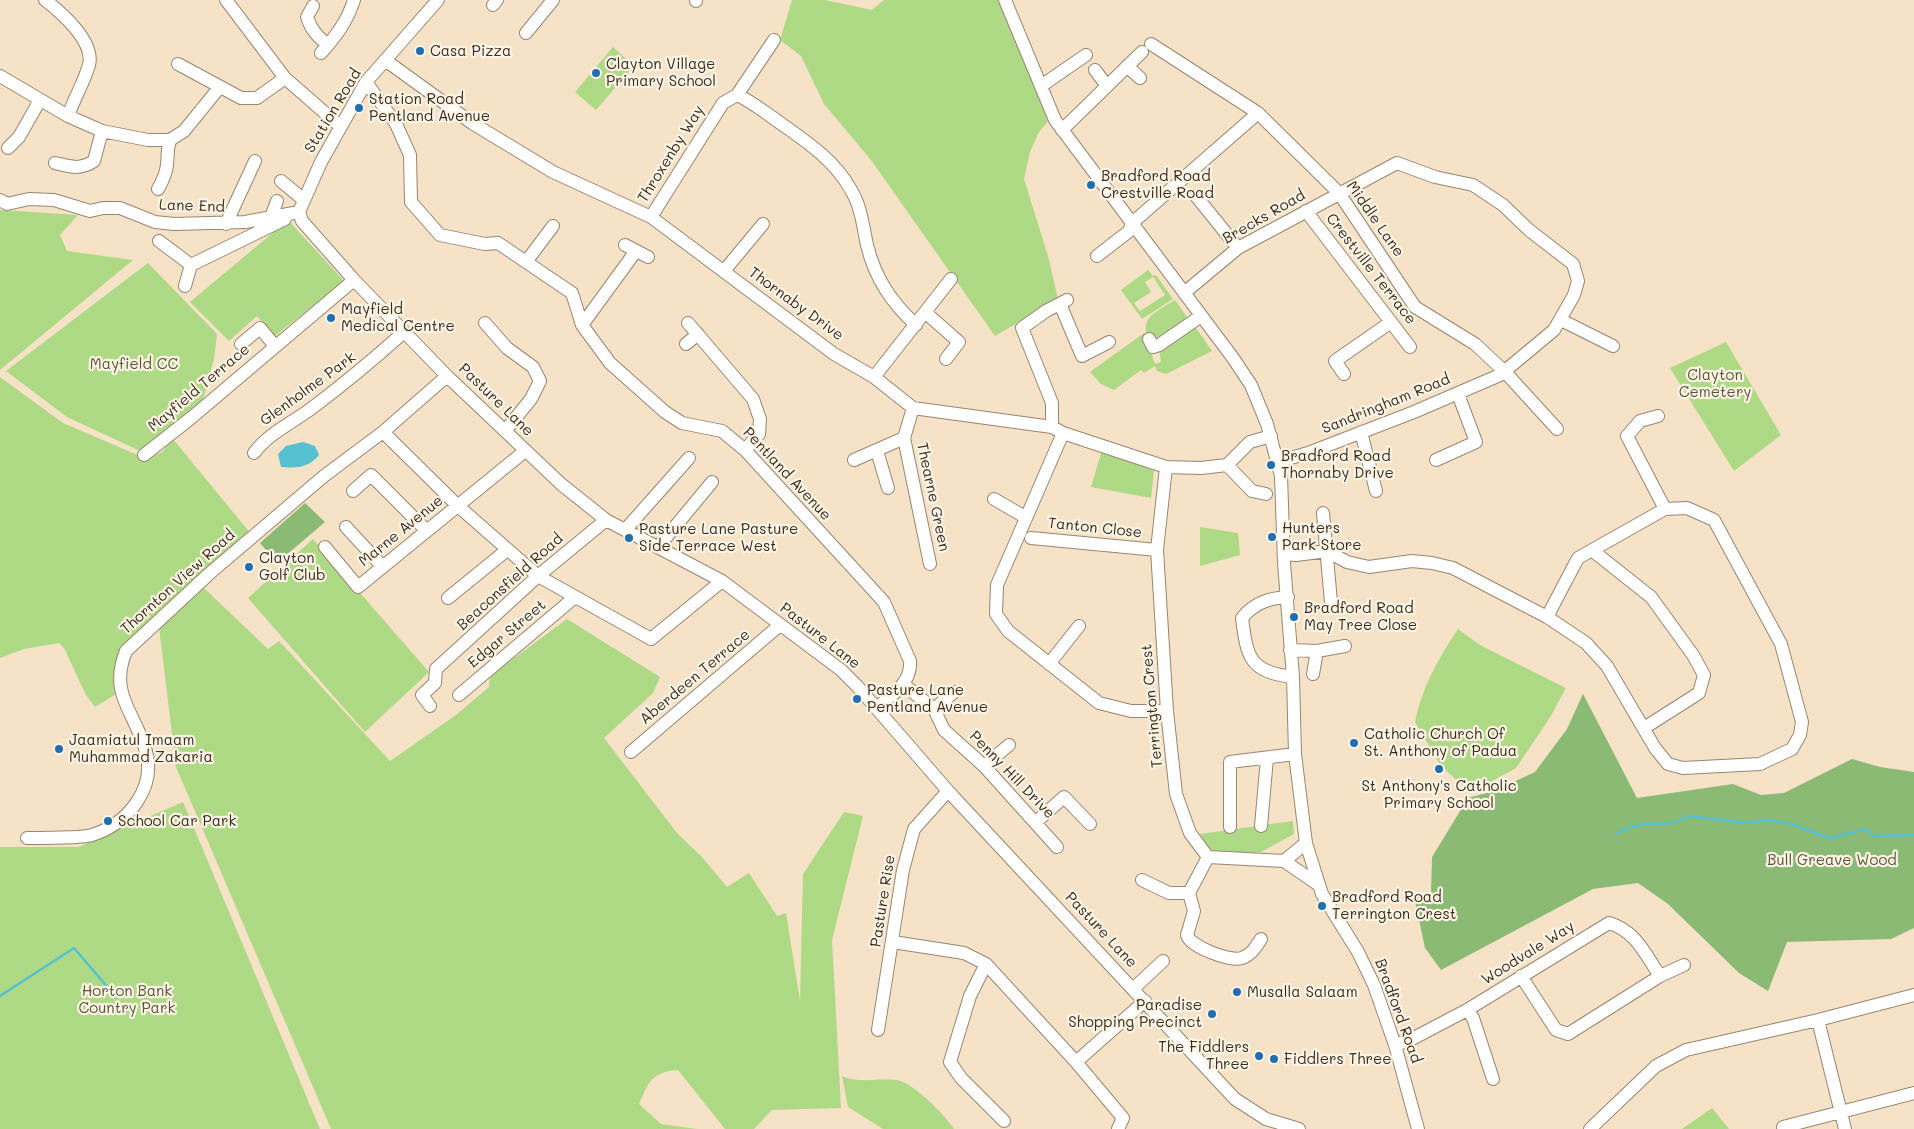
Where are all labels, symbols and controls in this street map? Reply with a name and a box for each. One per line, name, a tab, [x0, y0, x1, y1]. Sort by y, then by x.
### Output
place label: Casa Pizza	[430, 42, 511, 60]
marker: Casa Pizza	[414, 45, 426, 57]
place label: Clayton Village Primary School	[606, 55, 716, 90]
street label: Station Road	[301, 66, 365, 156]
marker: Clayton Village Primary School	[590, 67, 602, 79]
place label: Station Road Pentland Avenue	[369, 90, 490, 125]
marker: Station Road Pentland Avenue	[353, 102, 365, 114]
street label: Throxenby Way	[634, 102, 708, 206]
place label: Bradford Road Crestville Road	[1101, 167, 1214, 202]
street label: Middle Lane	[1342, 178, 1408, 260]
marker: Bradford Road Crestville Road	[1085, 179, 1097, 191]
street label: Brecks Road	[1220, 186, 1308, 248]
street label: Lane End	[159, 196, 225, 216]
street label: Crestville Terrace	[1322, 210, 1420, 328]
street label: Thornaby Drive	[745, 264, 847, 344]
place label: Mayfield Medical Centre	[341, 300, 455, 335]
marker: Mayfield Medical Centre	[325, 312, 337, 324]
street label: Mayfield Terrace	[145, 340, 253, 436]
street label: Glenholme Park	[257, 348, 359, 430]
park label: Mayfield CC	[90, 355, 178, 373]
street label: Pasture Lane	[455, 360, 537, 440]
park label: Clayton Cemetery	[1679, 366, 1751, 401]
street label: Sandringham Road	[1319, 370, 1453, 438]
street label: Pentland Avenue	[739, 424, 835, 524]
street label: Thearne Green	[913, 441, 953, 553]
place label: Bradford Road Thornaby Drive	[1281, 447, 1394, 482]
marker: Bradford Road Thornaby Drive	[1265, 459, 1277, 471]
street label: Marne Avenue	[355, 492, 447, 570]
street label: Tanton Close	[1047, 514, 1143, 542]
place label: Hunters Park Store	[1282, 519, 1362, 554]
place label: Pasture Lane Pasture Side Terrace West	[639, 520, 798, 555]
street label: Thornton View Road	[117, 526, 239, 638]
street label: Beaconsfield Road	[453, 530, 567, 634]
marker: Hunters Park Store	[1266, 531, 1278, 543]
marker: Pasture Lane Pasture Side Terrace West	[623, 532, 635, 544]
place label: Clayton Golf Club	[259, 549, 326, 584]
marker: Clayton Golf Club	[243, 561, 255, 573]
street label: Edgar Street	[464, 596, 550, 672]
street label: Pasture Lane	[776, 599, 864, 673]
place label: Bradford Road May Tree Close	[1304, 599, 1417, 634]
marker: Bradford Road May Tree Close	[1288, 611, 1300, 623]
street label: Aberdeen Terrace	[636, 626, 754, 728]
street label: Terrington Crest	[1138, 643, 1166, 769]
place label: Pasture Lane Pentland Avenue	[867, 681, 988, 716]
marker: Pasture Lane Pentland Avenue	[851, 693, 863, 705]
place label: Catholic Church Of St. Anthony of Padua	[1364, 725, 1517, 760]
street label: Penny Hill Drive	[966, 727, 1058, 823]
place label: Jaamiatul Imaam Muhammad Zakaria	[69, 731, 213, 766]
marker: Catholic Church Of St. Anthony of Padua	[1348, 737, 1360, 749]
marker: Jaamiatul Imaam Muhammad Zakaria	[53, 743, 65, 755]
marker: St Anthony's Catholic Primary School	[1433, 763, 1445, 775]
place label: St Anthony's Catholic Primary School	[1361, 777, 1517, 812]
place label: School Car Park	[118, 812, 236, 830]
marker: School Car Park	[102, 815, 114, 827]
park label: Bull Greave Wood	[1767, 851, 1897, 869]
street label: Pasture Rise	[867, 854, 899, 948]
street label: Pasture Lane	[1061, 888, 1141, 972]
place label: Bradford Road Terrington Crest	[1332, 888, 1456, 923]
marker: Bradford Road Terrington Crest	[1316, 900, 1328, 912]
street label: Woodvale Way	[1478, 917, 1578, 989]
street label: Bradford Road	[1371, 956, 1425, 1066]
park label: Horton Bank Country Park	[79, 982, 175, 1017]
place label: Musalla Salaam	[1247, 983, 1358, 1001]
marker: Musalla Salaam	[1231, 986, 1243, 998]
place label: Paradise Shopping Precinct	[1068, 996, 1202, 1031]
marker: Paradise Shopping Precinct	[1206, 1008, 1218, 1020]
place label: The Fiddlers Three	[1158, 1038, 1249, 1073]
marker: The Fiddlers Three	[1253, 1050, 1265, 1062]
place label: Fiddlers Three	[1284, 1050, 1392, 1068]
marker: Fiddlers Three	[1268, 1053, 1280, 1065]

